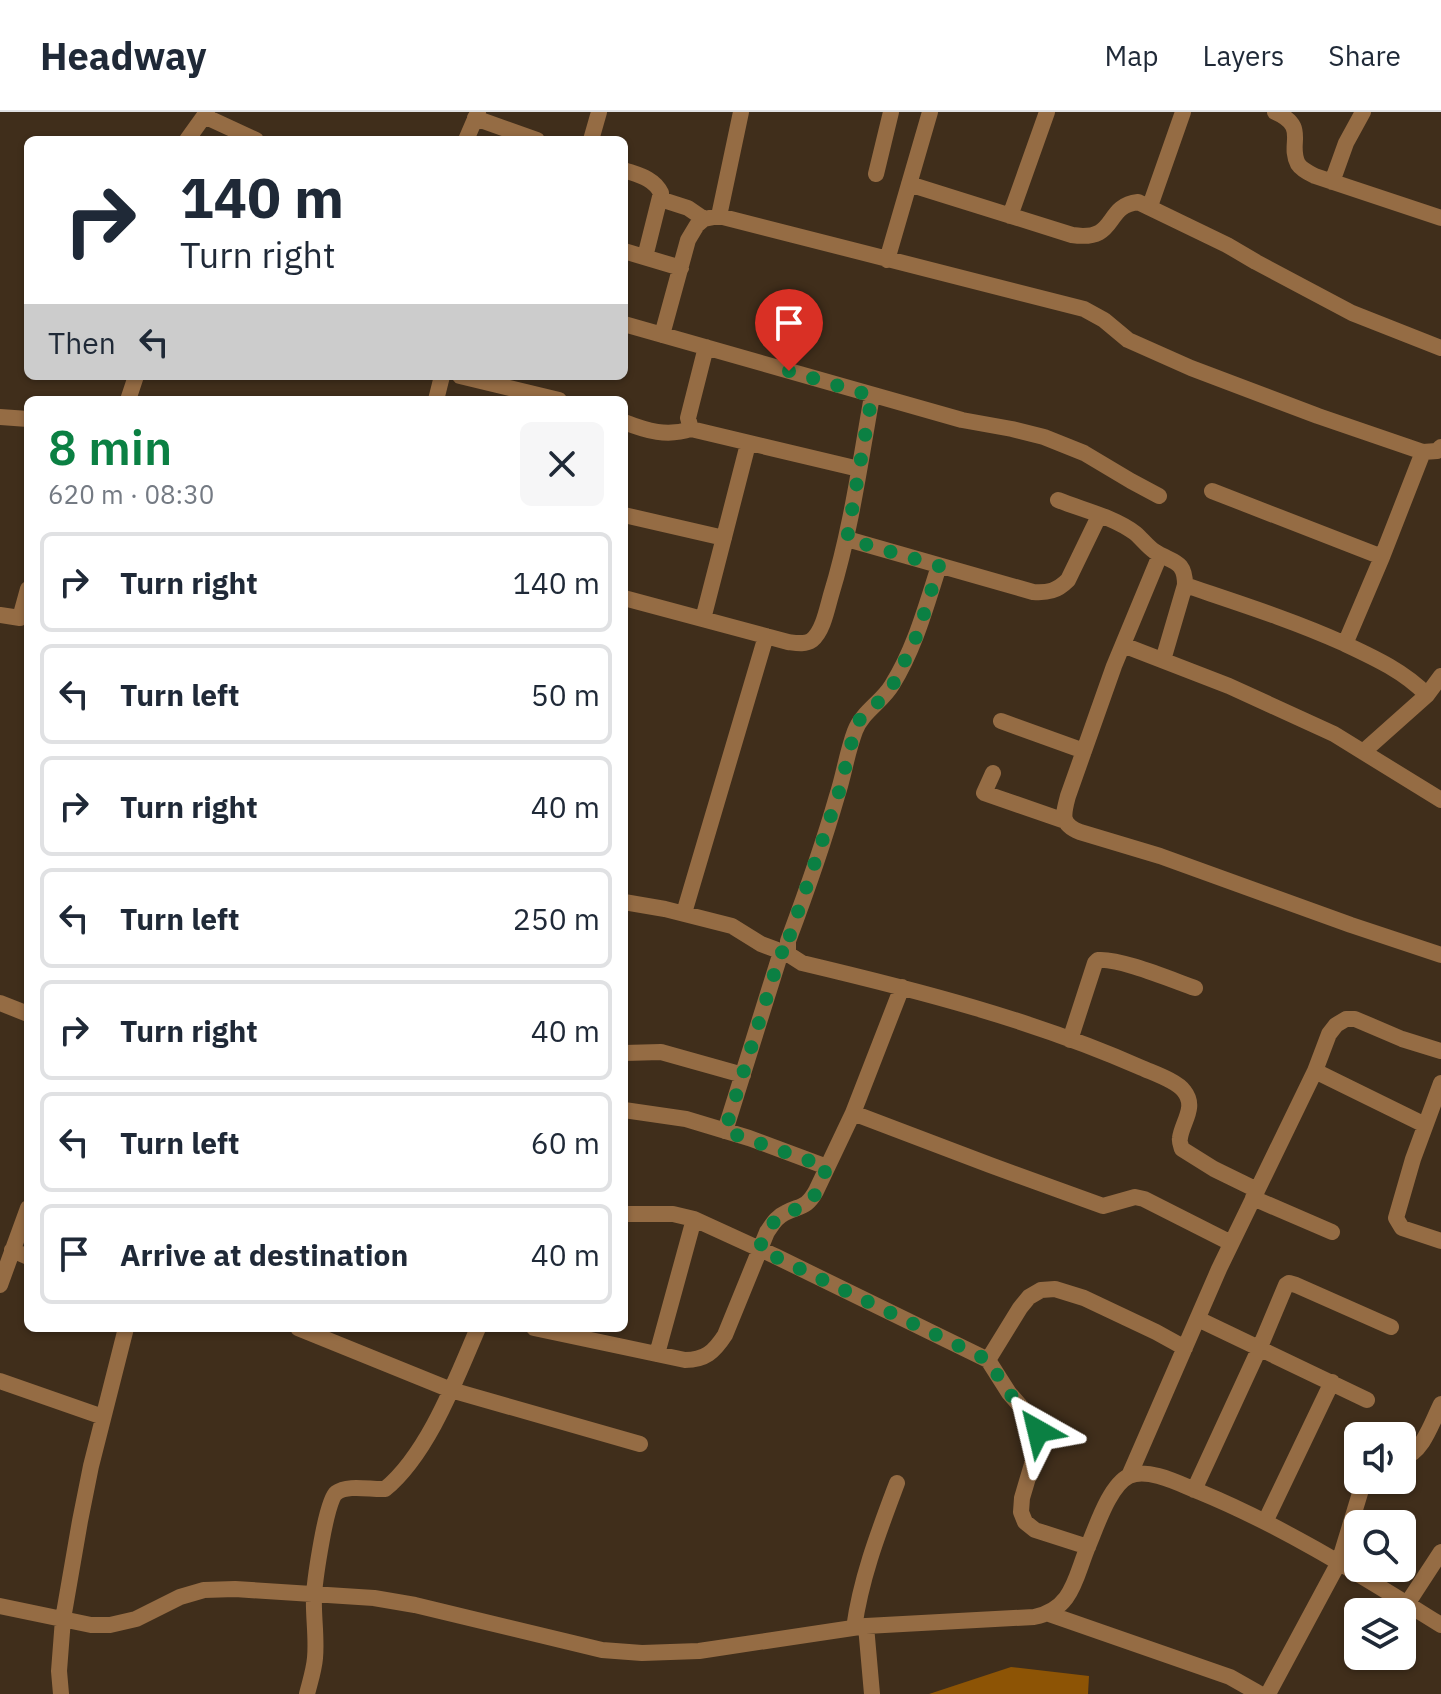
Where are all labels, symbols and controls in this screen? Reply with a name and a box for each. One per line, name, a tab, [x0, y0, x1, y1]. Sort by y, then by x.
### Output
text: Headway	[40, 31, 207, 80]
text: Map	[1104, 37, 1158, 74]
text: Layers	[1202, 37, 1284, 74]
text: Share	[1328, 37, 1401, 74]
text: 140 m	[180, 161, 344, 233]
icon: right	[48, 168, 152, 272]
text: Turn right	[180, 231, 336, 278]
pin	[755, 289, 823, 371]
icon: arrive	[767, 301, 811, 345]
icon: left	[132, 320, 176, 364]
text: Then	[48, 323, 116, 362]
text: 8 min	[48, 416, 172, 478]
button: close	[520, 422, 604, 506]
text: 620 m · 08:30	[48, 477, 214, 511]
icon: right	[52, 560, 96, 604]
text: Turn right	[120, 563, 258, 602]
text: 140 m	[513, 563, 600, 602]
icon: left	[52, 672, 96, 716]
text: Turn left	[120, 675, 239, 714]
text: 50 m	[531, 675, 600, 714]
icon: right	[52, 784, 96, 828]
text: Turn right	[120, 787, 258, 826]
text: 40 m	[531, 787, 600, 826]
icon: left	[52, 896, 96, 940]
text: Turn left	[120, 899, 239, 938]
text: 250 m	[513, 899, 600, 938]
icon: right	[52, 1008, 96, 1052]
text: Turn right	[120, 1011, 258, 1050]
text: 40 m	[531, 1011, 600, 1050]
icon: left	[52, 1120, 96, 1164]
text: Turn left	[120, 1123, 239, 1162]
text: 60 m	[531, 1123, 600, 1162]
icon: arrive	[52, 1232, 96, 1276]
text: Arrive at destination	[120, 1235, 408, 1274]
text: 40 m	[531, 1235, 600, 1274]
position arrow	[996, 1389, 1080, 1473]
map controls	[1344, 1422, 1416, 1670]
button: sound	[1344, 1422, 1416, 1494]
button: search	[1344, 1510, 1416, 1582]
button: layers	[1344, 1598, 1416, 1670]

